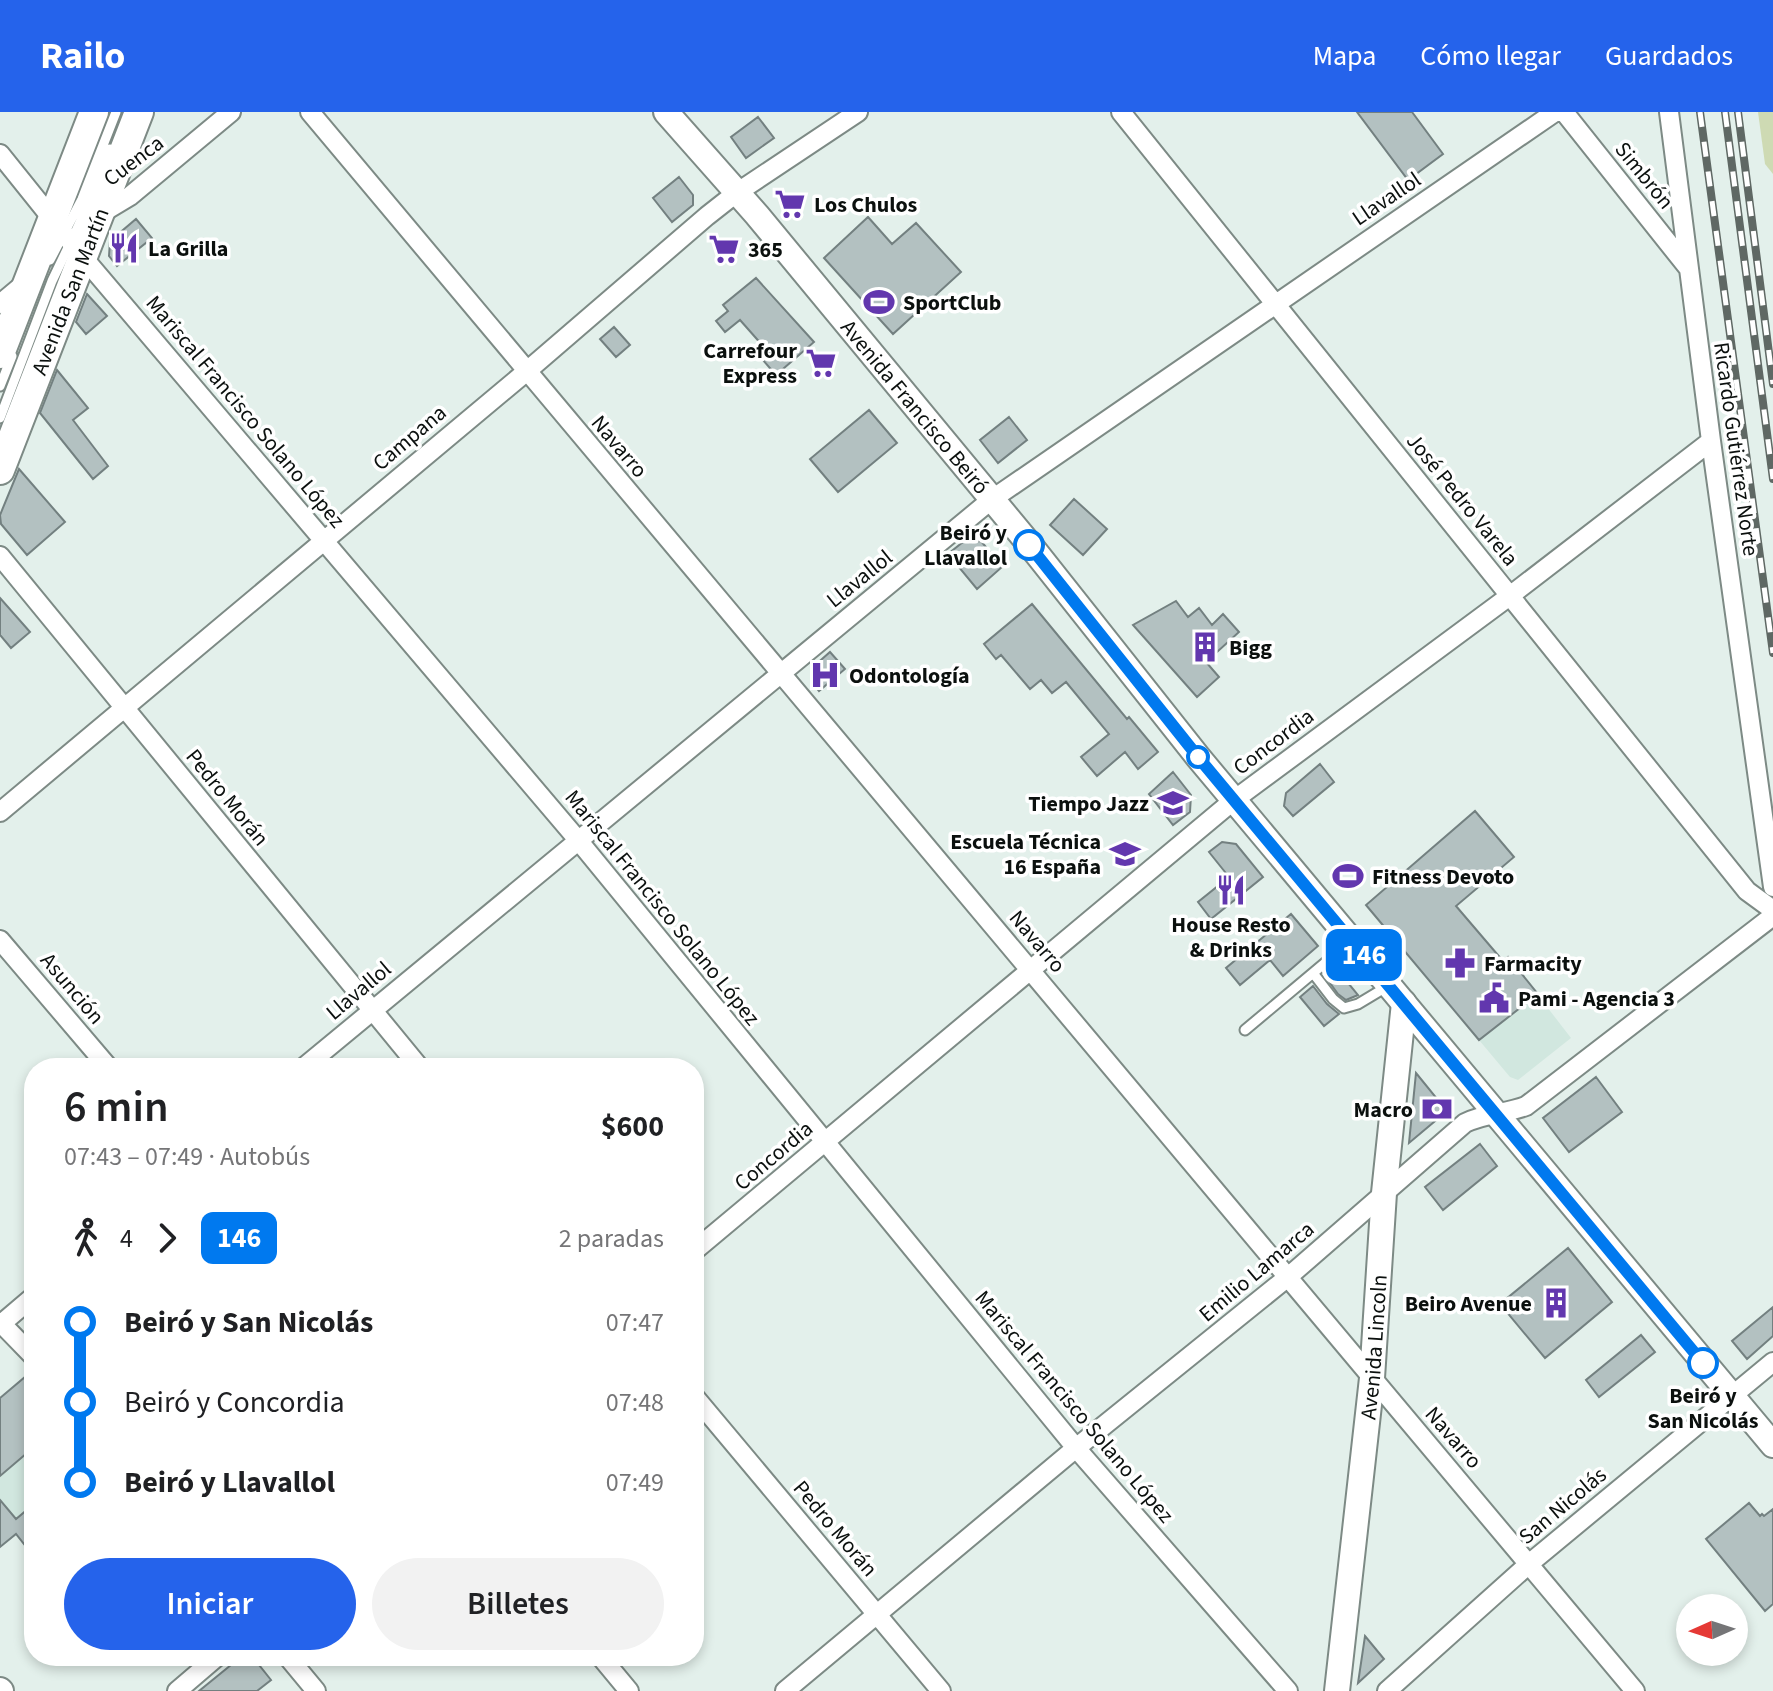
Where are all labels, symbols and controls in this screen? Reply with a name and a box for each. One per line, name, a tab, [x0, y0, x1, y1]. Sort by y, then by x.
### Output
text: Railo	[40, 29, 125, 83]
text: Mapa	[1313, 36, 1376, 76]
text: Cómo llegar	[1420, 36, 1561, 76]
text: Guardados	[1605, 36, 1733, 76]
street label: Cuenca	[97, 128, 170, 194]
street label: Simbrón	[1607, 135, 1681, 216]
street label: Llavallol	[1346, 164, 1427, 234]
supermarket icon: Los Chulos	[773, 187, 807, 221]
place label: Los Chulos	[814, 189, 918, 221]
street label: Avenida San Martín	[23, 203, 117, 380]
restaurant icon: La Grilla	[107, 231, 141, 265]
supermarket icon: 365	[707, 232, 741, 266]
place label: La Grilla	[148, 233, 228, 265]
place label: 365	[748, 234, 783, 266]
sports icon: SportClub	[862, 285, 896, 319]
place label: SportClub	[903, 287, 1001, 319]
street label: Mariscal Francisco Solano López	[138, 288, 352, 535]
street label: Avenida Francisco Beiró	[833, 313, 996, 501]
place label: Carrefour Express	[703, 335, 797, 392]
street label: Ricardo Gutiérrez Norte	[1705, 340, 1767, 558]
supermarket icon: Carrefour Express	[804, 346, 838, 380]
street label: Campana	[366, 397, 454, 478]
street label: Navarro	[583, 408, 655, 485]
street label: José Pedro Varela	[1399, 426, 1526, 573]
place label: Beiró y Llavallol	[924, 517, 1008, 574]
marker: Beiró y Llavallol	[1014, 530, 1044, 560]
street label: Llavallol	[820, 542, 900, 615]
building icon: Bigg	[1188, 630, 1222, 664]
place label: Bigg	[1229, 632, 1272, 664]
hospital icon: Odontología	[808, 658, 842, 692]
place label: Odontología	[849, 660, 970, 692]
street label: Concordia	[1226, 701, 1321, 783]
street label: Pedro Morán	[178, 742, 276, 853]
unlabelled marker	[1187, 746, 1209, 768]
street label: Mariscal Francisco Solano López	[557, 783, 767, 1032]
school or university icon: Tiempo Jazz	[1156, 786, 1190, 820]
place label: Tiempo Jazz	[1028, 788, 1149, 820]
place label: Escuela Técnica 16 España	[950, 826, 1101, 883]
school or university icon: Escuela Técnica 16 España	[1108, 837, 1142, 871]
sports icon: Fitness Devoto	[1331, 859, 1365, 893]
place label: Fitness Devoto	[1372, 861, 1514, 893]
restaurant icon: House Resto & Drinks	[1214, 873, 1248, 907]
street label: Navarro	[1001, 903, 1073, 980]
place label: House Resto & Drinks	[1171, 909, 1291, 966]
line badge: 146	[1318, 929, 1410, 981]
text: 146	[1342, 935, 1386, 975]
street label: Asunción	[33, 946, 112, 1032]
pharmacy icon: Farmacity	[1443, 946, 1477, 980]
place label: Farmacity	[1484, 948, 1582, 980]
street label: Llavallol	[319, 954, 398, 1028]
public building icon: Pami - Agencia 3	[1477, 981, 1511, 1015]
place label: Pami - Agencia 3	[1518, 983, 1675, 1015]
text: 6 min	[64, 1076, 169, 1139]
bank icon: Macro	[1420, 1092, 1454, 1126]
place label: Macro	[1354, 1094, 1413, 1126]
text: $600	[601, 1105, 664, 1148]
street label: Concordia	[727, 1113, 820, 1198]
text: 07:43 – 07:49 · Autobús	[64, 1138, 310, 1175]
street label: Emilio Lamarca	[1192, 1214, 1321, 1330]
icon: walk	[64, 1216, 108, 1260]
icon: forward	[145, 1216, 189, 1260]
text: 146	[217, 1218, 261, 1258]
text: 4	[120, 1220, 133, 1257]
text: 2 paradas	[559, 1220, 664, 1257]
street label: Avenida Lincoln	[1352, 1273, 1396, 1421]
street label: Mariscal Francisco Solano López	[967, 1283, 1181, 1530]
building icon: Beiro Avenue	[1539, 1286, 1573, 1320]
place label: Beiro Avenue	[1405, 1288, 1532, 1320]
text: Beiró y San Nicolás	[124, 1301, 373, 1344]
text: 07:47	[606, 1304, 664, 1341]
marker: Beiró y San Nicolás	[1688, 1348, 1718, 1378]
place label: Beiró y San Nicolás	[1647, 1380, 1759, 1437]
text: Beiró y Concordia	[124, 1381, 345, 1424]
text: 07:48	[606, 1384, 664, 1421]
street label: Navarro	[1417, 1400, 1489, 1476]
street label: San Nicolás	[1512, 1459, 1614, 1552]
text: Beiró y Llavallol	[124, 1461, 335, 1504]
text: 07:49	[606, 1464, 664, 1501]
street label: Pedro Morán	[785, 1474, 885, 1584]
button: Iniciar	[64, 1558, 356, 1650]
button: Billetes	[372, 1558, 664, 1650]
north arrow	[1676, 1594, 1748, 1666]
map controls	[1676, 1594, 1748, 1666]

